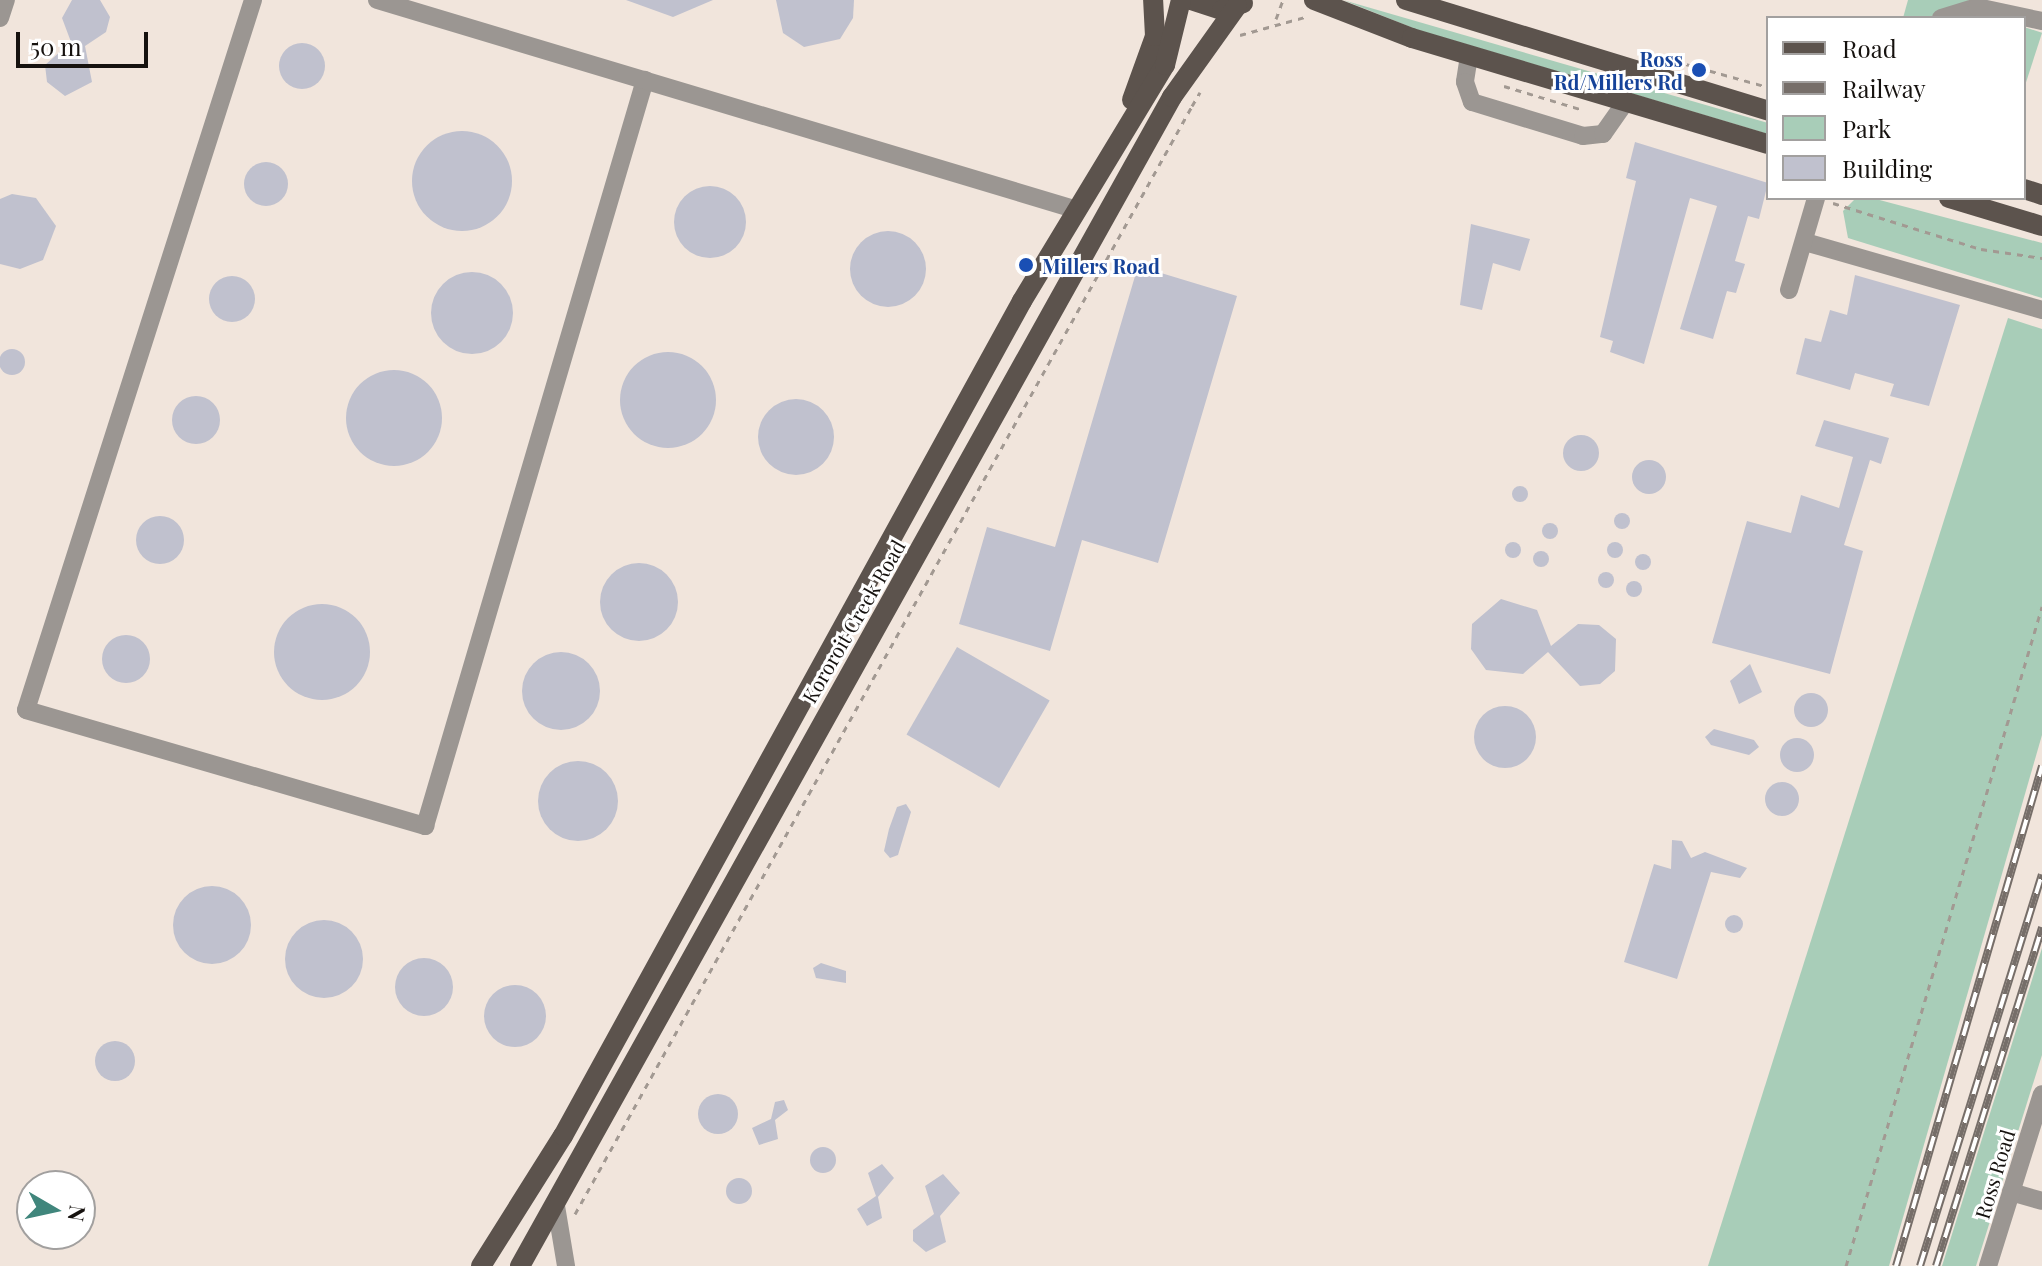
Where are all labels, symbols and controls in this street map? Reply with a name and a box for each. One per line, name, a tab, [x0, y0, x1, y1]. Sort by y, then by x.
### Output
scale bar	[20, 16, 152, 66]
legend	[1766, 16, 2026, 200]
text: 50 m	[30, 30, 82, 62]
text: Road	[1842, 32, 1897, 64]
place label: Ross Rd/Millers Rd	[1554, 46, 1683, 93]
marker: Ross Rd/Millers Rd	[1690, 61, 1708, 79]
text: Railway	[1842, 72, 1926, 104]
text: Park	[1842, 112, 1891, 144]
text: Building	[1842, 152, 1932, 184]
place label: Millers Road	[1042, 253, 1160, 277]
marker: Millers Road	[1017, 256, 1035, 274]
street label: Kororoit Creek Road	[796, 535, 910, 707]
street label: Ross Road	[1969, 1126, 2019, 1222]
north arrow	[16, 1170, 96, 1250]
text: N	[62, 1203, 94, 1224]

